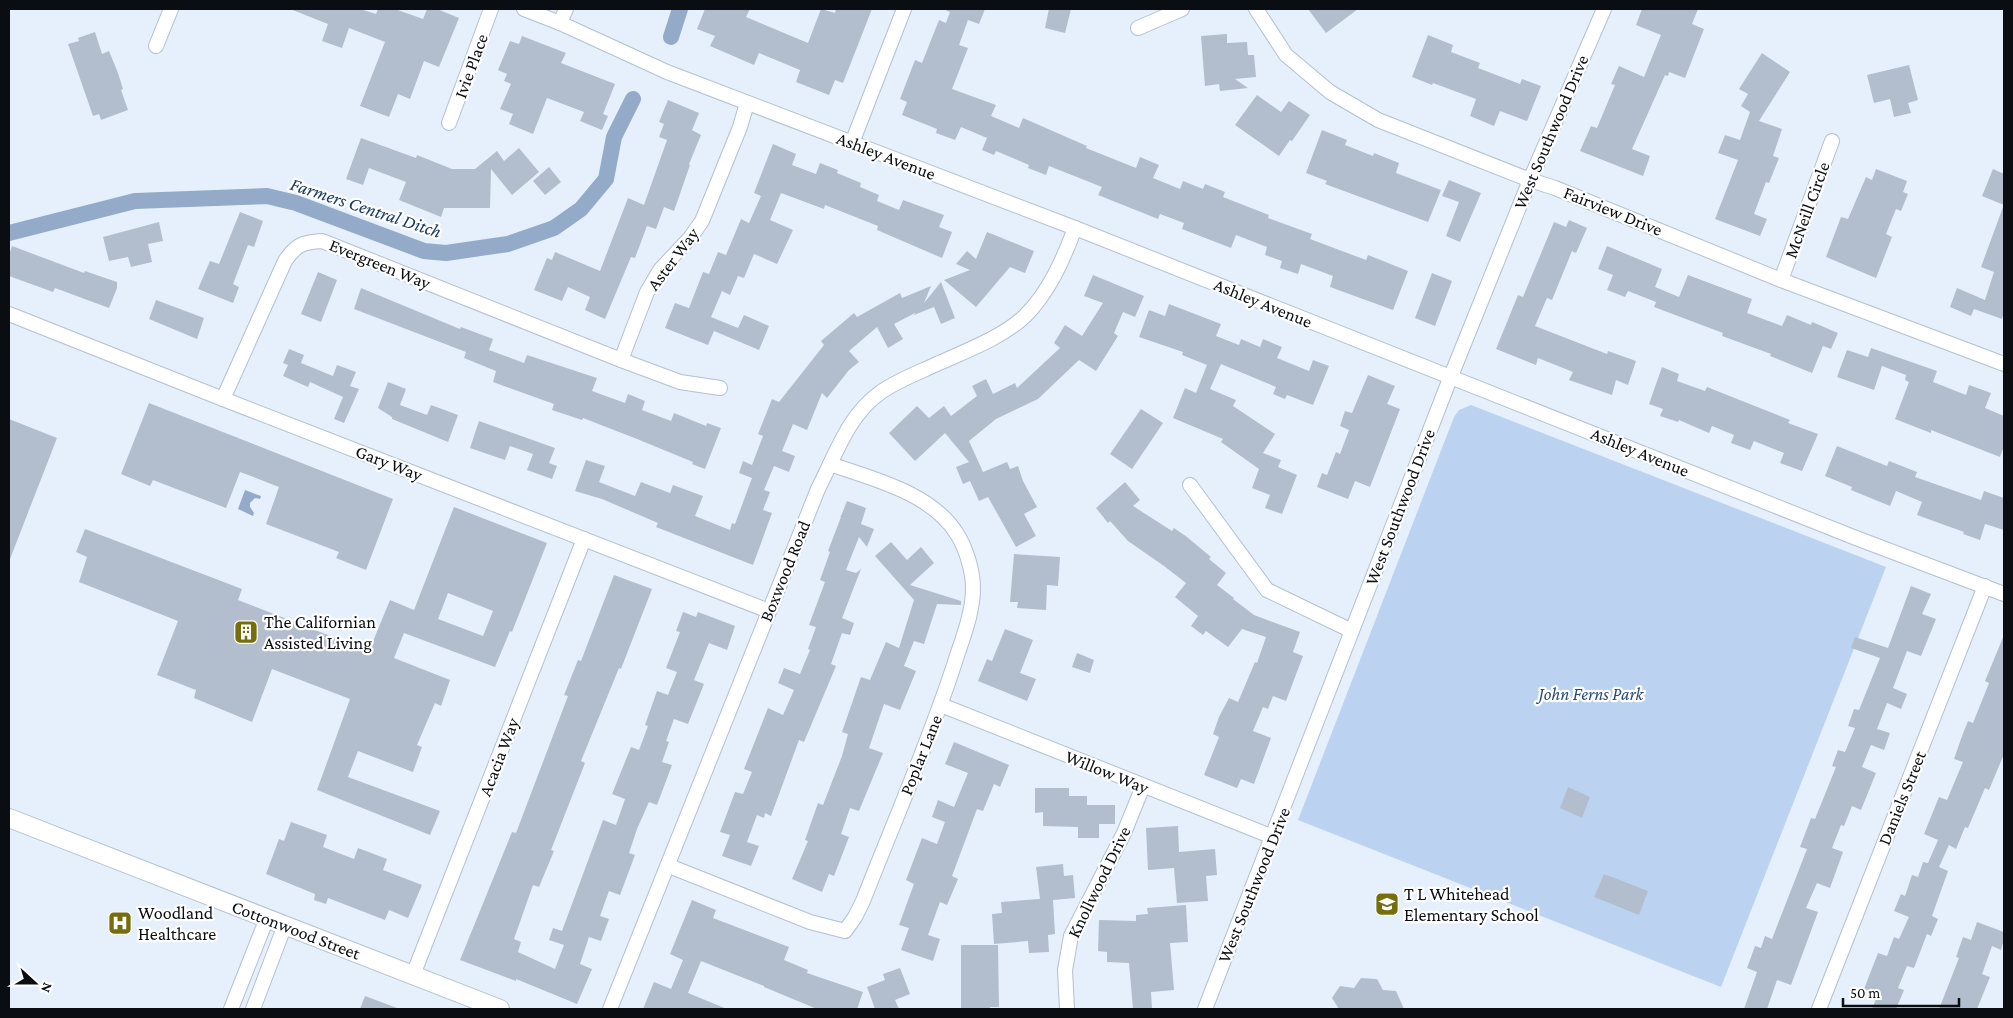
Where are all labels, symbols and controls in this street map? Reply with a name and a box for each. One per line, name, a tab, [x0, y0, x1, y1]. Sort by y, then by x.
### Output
street label: Ivie Place	[450, 31, 492, 101]
street label: West Southwood Drive	[1509, 52, 1593, 212]
street label: Ashley Avenue	[834, 128, 938, 184]
street label: McNeill Circle	[1780, 159, 1834, 261]
water label: Farmers Central Ditch	[288, 173, 444, 242]
street label: Fairview Drive	[1561, 182, 1665, 240]
street label: Aster Way	[643, 223, 703, 294]
street label: Evergreen Way	[326, 235, 434, 294]
street label: Ashley Avenue	[1211, 274, 1315, 332]
street label: Ashley Avenue	[1588, 423, 1692, 481]
street label: West Southwood Drive	[1361, 426, 1439, 588]
street label: Gary Way	[353, 441, 426, 485]
street label: Boxwood Road	[756, 517, 815, 624]
place label: The Californian Assisted Living	[264, 612, 376, 653]
building icon: The Californian Assisted Living	[233, 619, 259, 645]
park label: John Ferns Park	[1536, 684, 1645, 704]
street label: Poplar Lane	[896, 712, 946, 798]
street label: Acacia Way	[475, 714, 523, 799]
street label: Willow Way	[1062, 746, 1152, 798]
street label: Daniels Street	[1874, 747, 1930, 848]
street label: West Southwood Drive	[1214, 804, 1294, 965]
street label: Knollwood Drive	[1063, 823, 1135, 941]
place label: T L Whitehead Elementary School	[1404, 884, 1539, 925]
school or university icon: T L Whitehead Elementary School	[1374, 891, 1400, 917]
street label: Cottonwood Street	[229, 896, 364, 964]
place label: Woodland Healthcare	[138, 903, 216, 944]
hospital icon: Woodland Healthcare	[107, 910, 133, 936]
north arrow	[10, 958, 60, 1008]
scale bar	[1843, 976, 1959, 1008]
text: N	[38, 980, 56, 995]
text: 50 m	[1850, 985, 1880, 1001]

